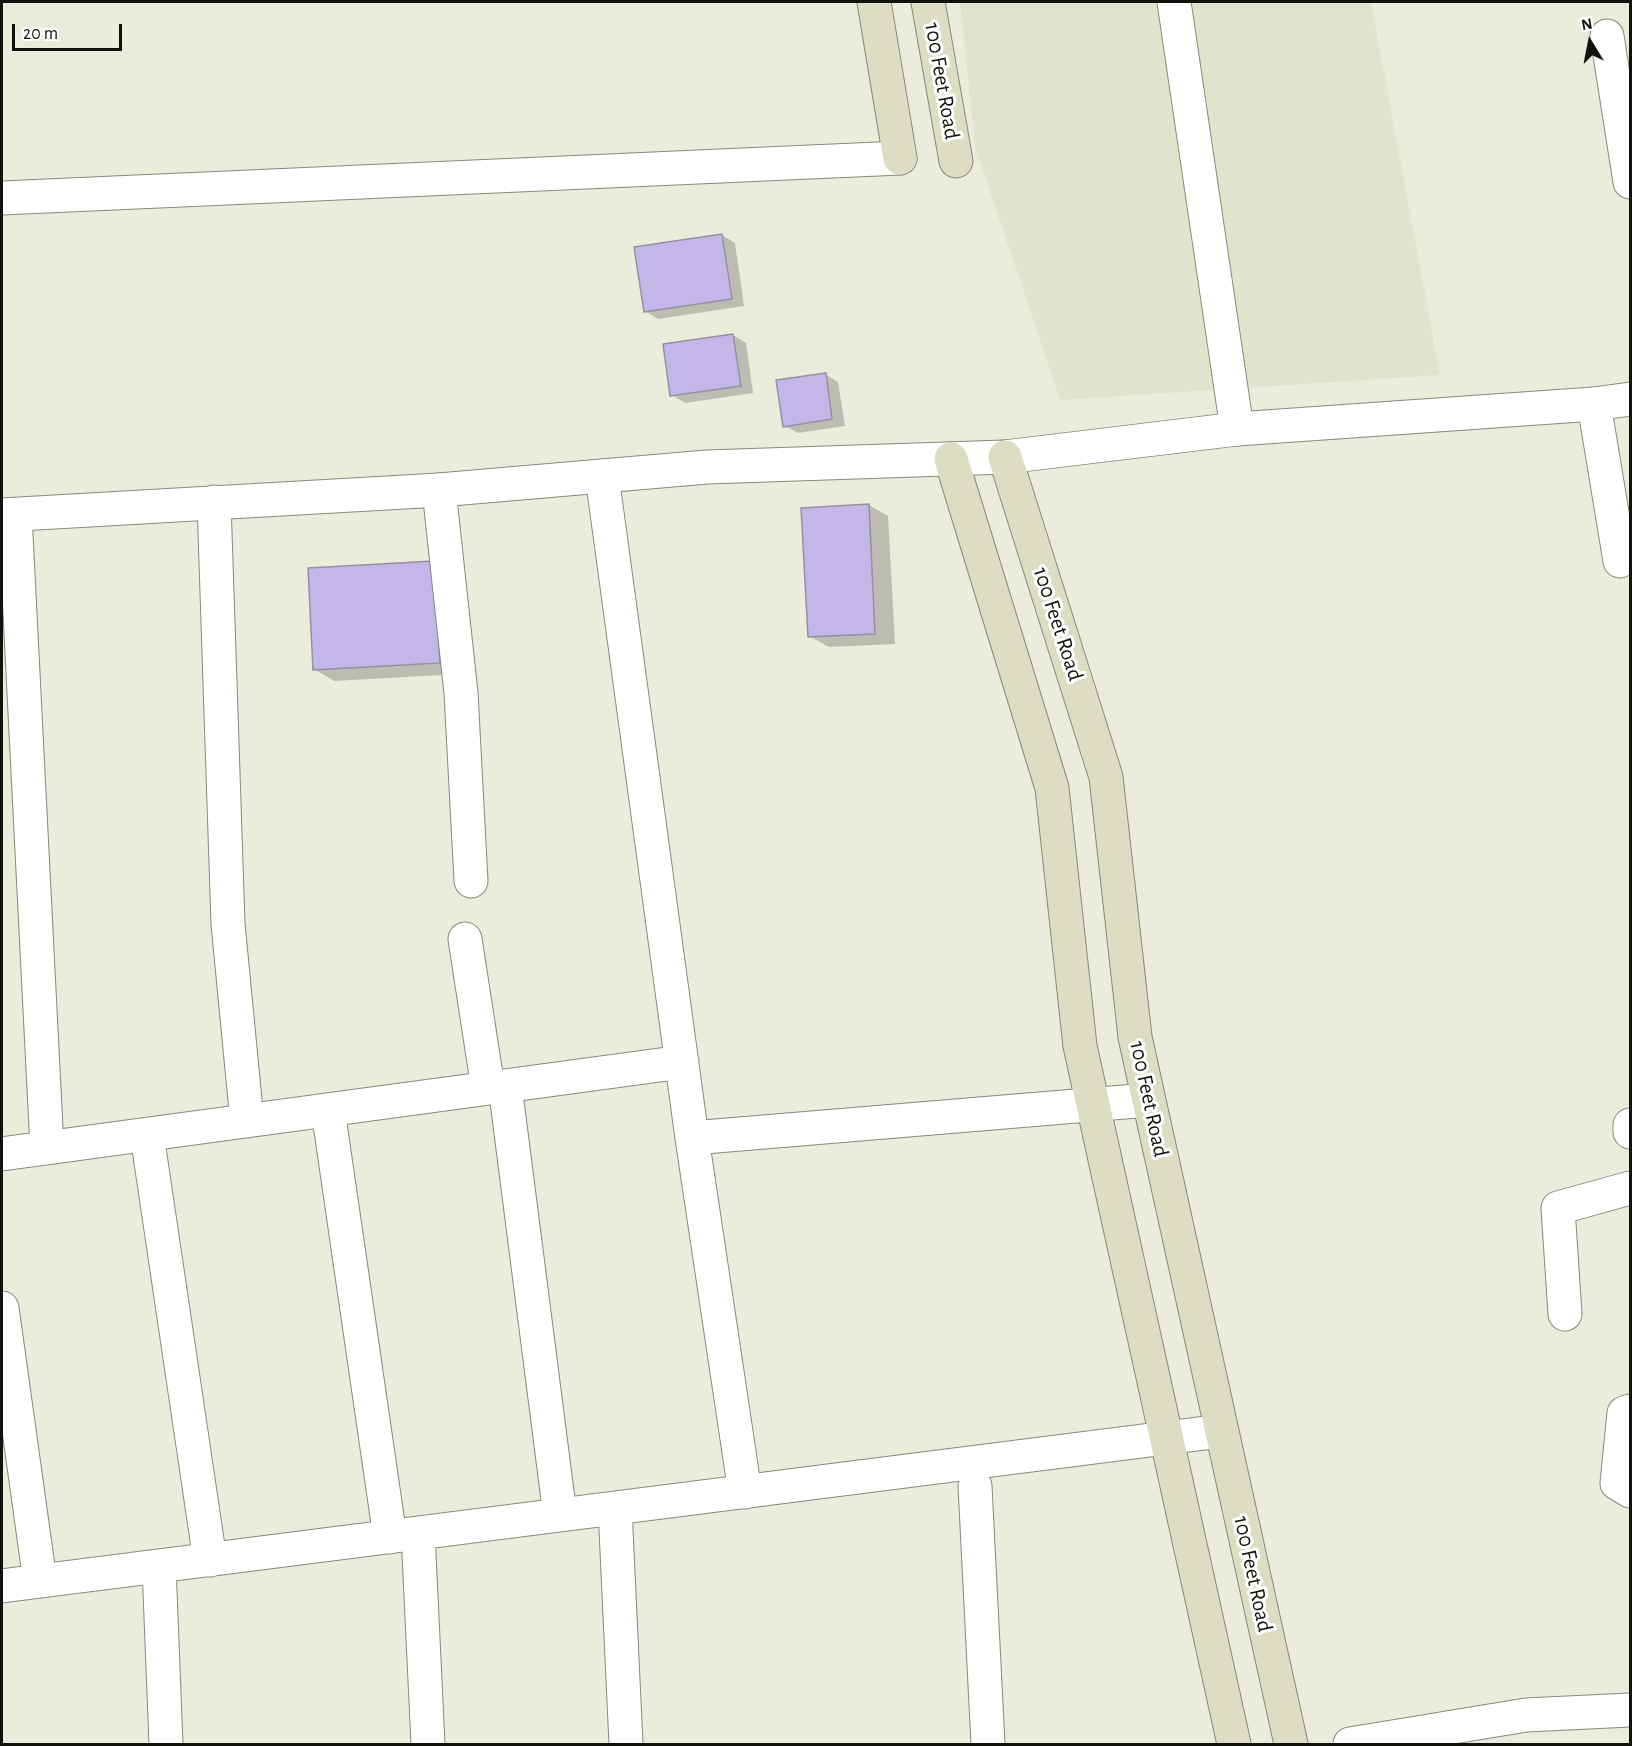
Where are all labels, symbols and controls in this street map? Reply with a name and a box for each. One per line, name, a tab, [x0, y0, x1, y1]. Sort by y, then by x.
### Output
scale bar	[15, 12, 124, 50]
north arrow	[1560, 12, 1620, 72]
text: N	[1580, 15, 1594, 33]
street label: 100 Feet Road	[919, 21, 965, 141]
text: 20 m	[23, 25, 58, 43]
street label: 100 Feet Road	[1027, 564, 1089, 684]
street label: 100 Feet Road	[1124, 1039, 1174, 1159]
street label: 100 Feet Road	[1228, 1514, 1278, 1634]

